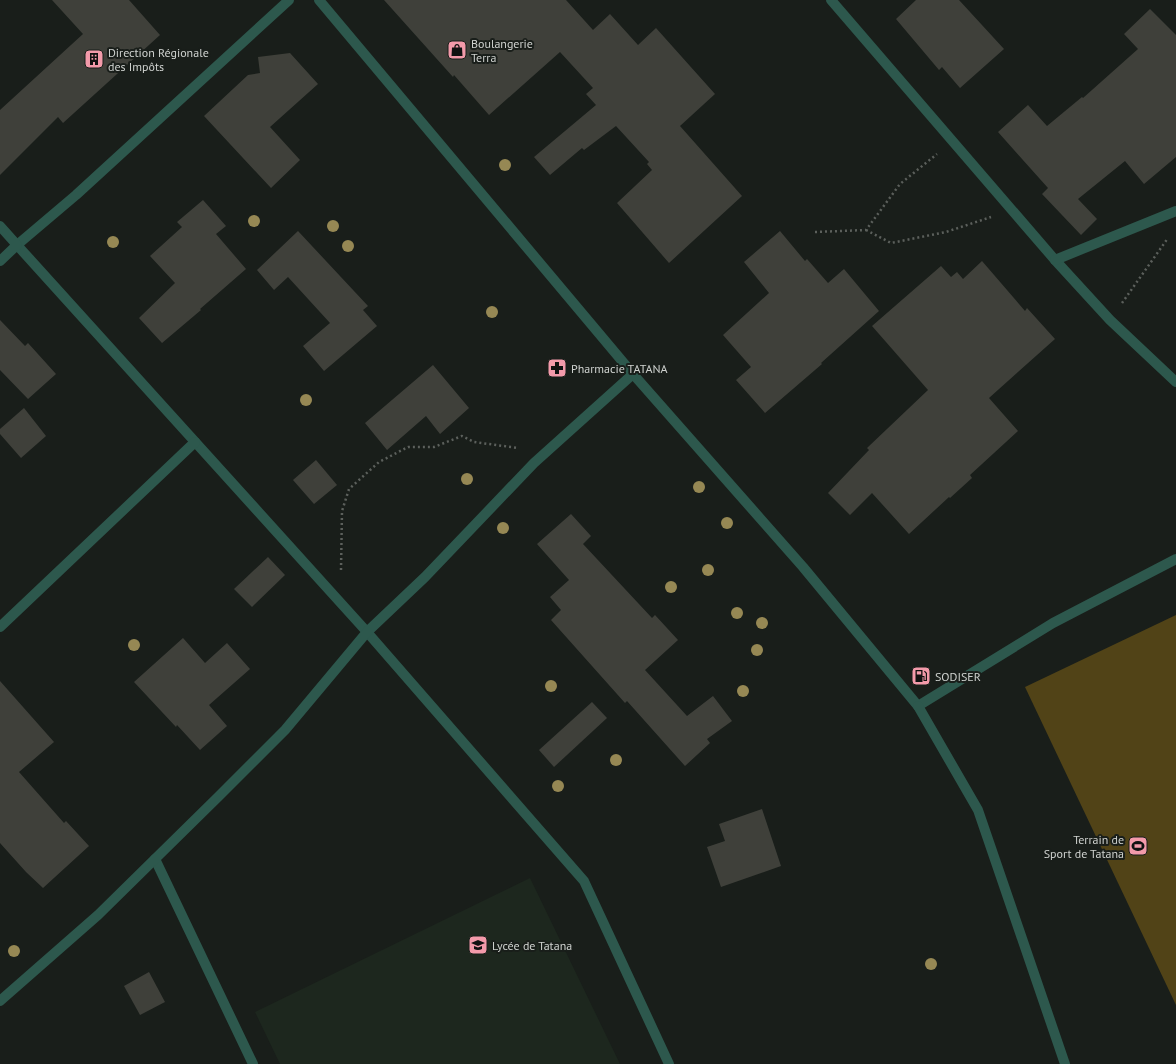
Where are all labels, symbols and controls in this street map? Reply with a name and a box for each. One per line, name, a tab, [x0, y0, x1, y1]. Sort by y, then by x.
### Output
place label: Boulangerie Terra	[471, 36, 533, 65]
shop icon: Boulangerie Terra	[446, 39, 468, 61]
place label: Direction Régionale des Impôts	[108, 45, 209, 74]
building icon: Direction Régionale des Impôts	[83, 48, 105, 70]
pharmacy icon: Pharmacie TATANA	[546, 357, 568, 379]
place label: Pharmacie TATANA	[571, 361, 668, 376]
fuel station icon: SODISER	[910, 665, 932, 687]
place label: SODISER	[935, 669, 981, 684]
place label: Terrain de Sport de Tatana	[1044, 832, 1124, 861]
sports icon: Terrain de Sport de Tatana	[1127, 835, 1149, 857]
school or university icon: Lycée de Tatana	[467, 934, 489, 956]
place label: Lycée de Tatana	[492, 938, 572, 953]

